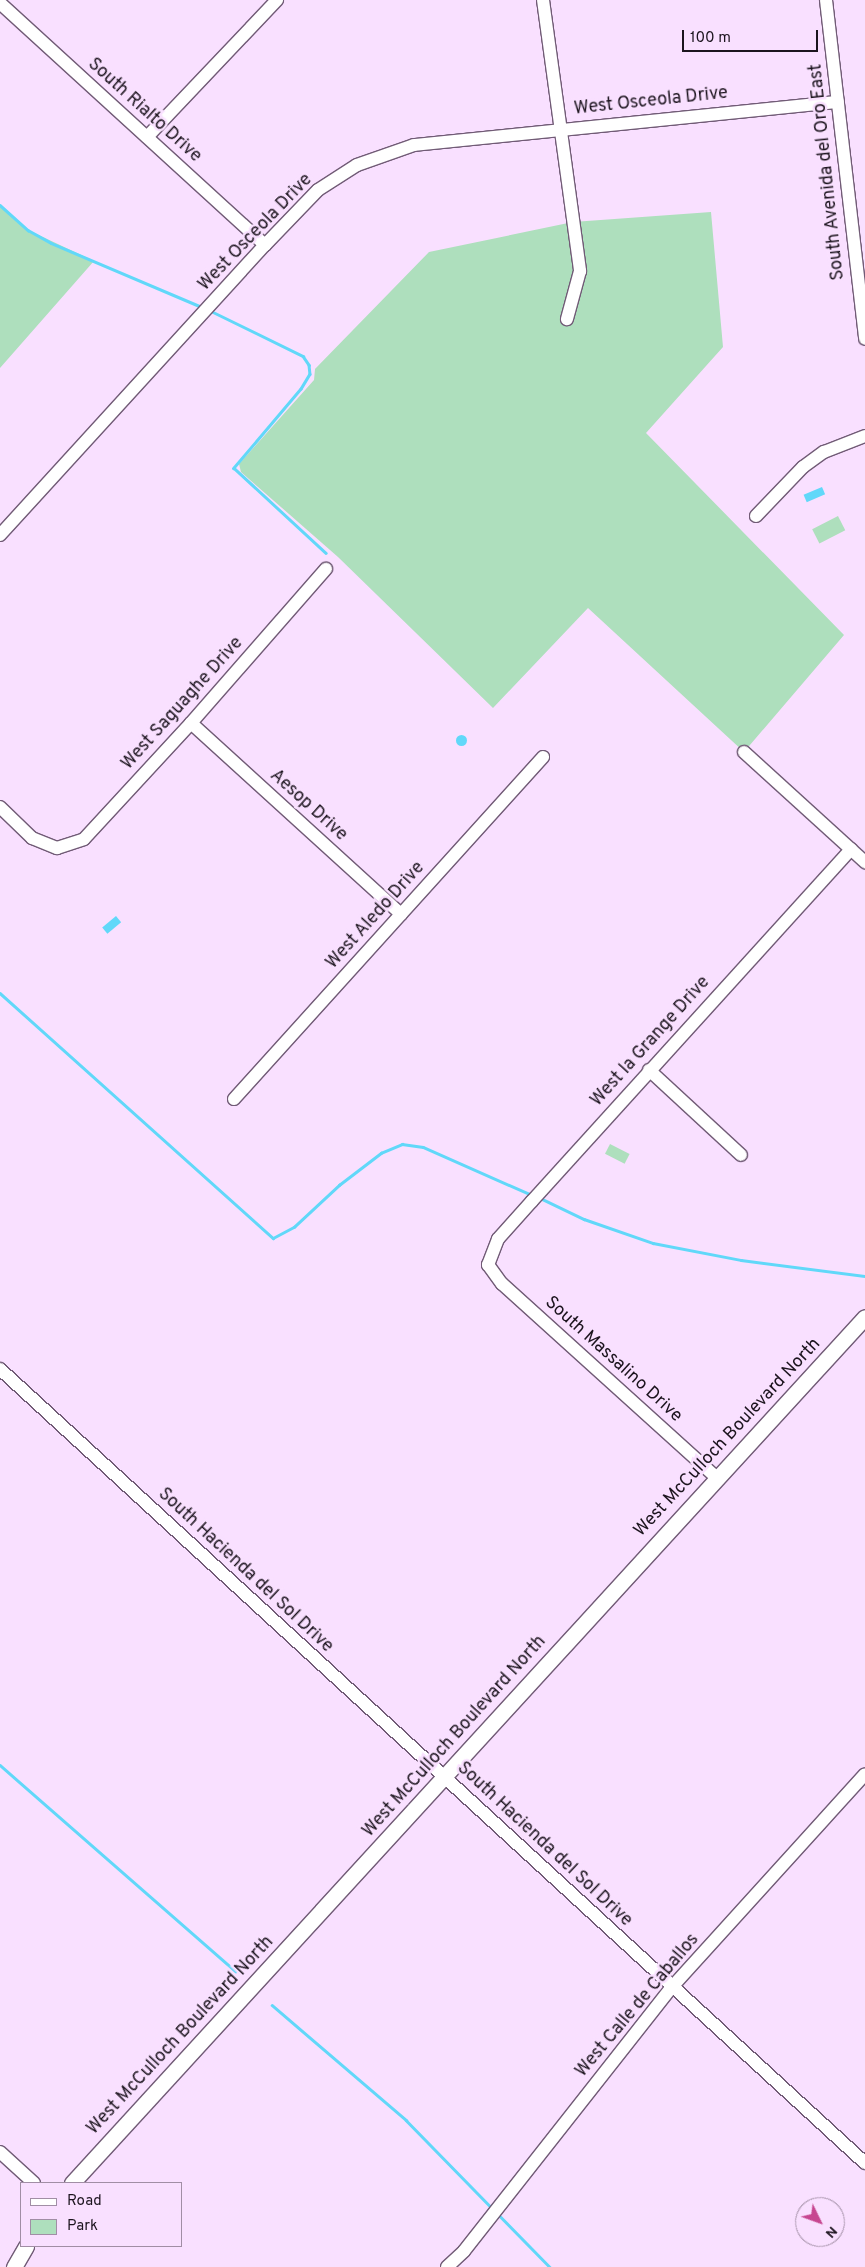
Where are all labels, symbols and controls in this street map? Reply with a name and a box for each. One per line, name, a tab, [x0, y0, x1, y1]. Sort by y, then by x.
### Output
scale bar	[685, 20, 821, 52]
text: 100 m	[690, 29, 731, 48]
street label: South Rialto Drive	[83, 54, 205, 168]
street label: South Avenida del Oro East	[806, 62, 850, 282]
street label: West Osceola Drive	[573, 83, 729, 121]
street label: West Osceola Drive	[194, 170, 318, 296]
street label: West Saguaghe Drive	[118, 633, 248, 775]
street label: Aesop Drive	[265, 766, 351, 846]
street label: West Aledo Drive	[322, 858, 430, 974]
street label: West la Grange Drive	[587, 972, 715, 1112]
street label: South Massalino Drive	[540, 1293, 686, 1427]
street label: West McCulloch Boulevard North	[630, 1334, 826, 1542]
street label: South Hacienda del Sol Drive	[153, 1484, 337, 1658]
street label: West McCulloch Boulevard North	[359, 1632, 551, 1842]
street label: South Hacienda del Sol Drive	[452, 1758, 636, 1932]
street label: West Calle de Caballos	[572, 1930, 704, 2082]
street label: West McCulloch Boulevard North	[83, 1932, 279, 2140]
legend	[20, 2182, 182, 2247]
text: Road	[67, 2192, 102, 2211]
north arrow	[795, 2197, 845, 2247]
text: Park	[67, 2217, 98, 2236]
text: N	[821, 2222, 840, 2241]

